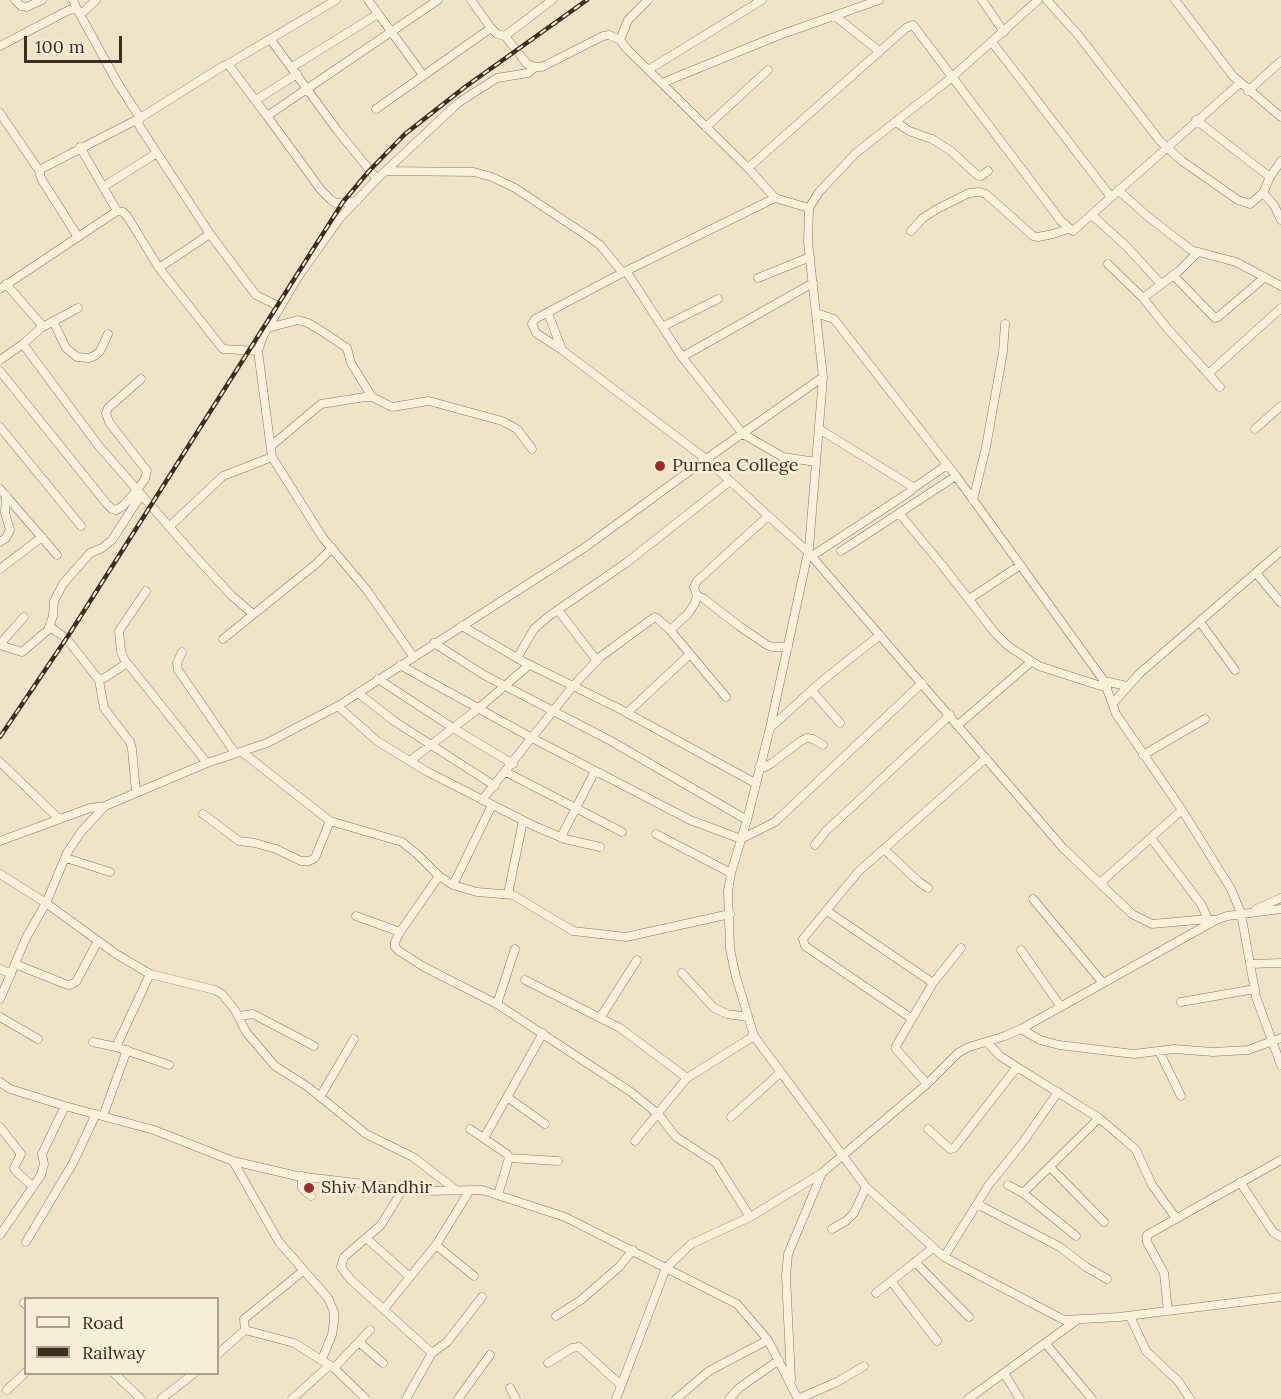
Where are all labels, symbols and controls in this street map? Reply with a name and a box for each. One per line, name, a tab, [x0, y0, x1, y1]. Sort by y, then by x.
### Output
scale bar	[27, 24, 124, 62]
text: 100 m	[35, 35, 85, 58]
place label: Purnea College	[672, 455, 798, 477]
marker: Purnea College	[653, 459, 667, 473]
place label: Shiv Mandhir	[321, 1177, 432, 1199]
marker: Shiv Mandhir	[302, 1181, 316, 1195]
legend	[24, 1297, 219, 1375]
text: Road	[82, 1311, 124, 1334]
text: Railway	[82, 1341, 145, 1364]

